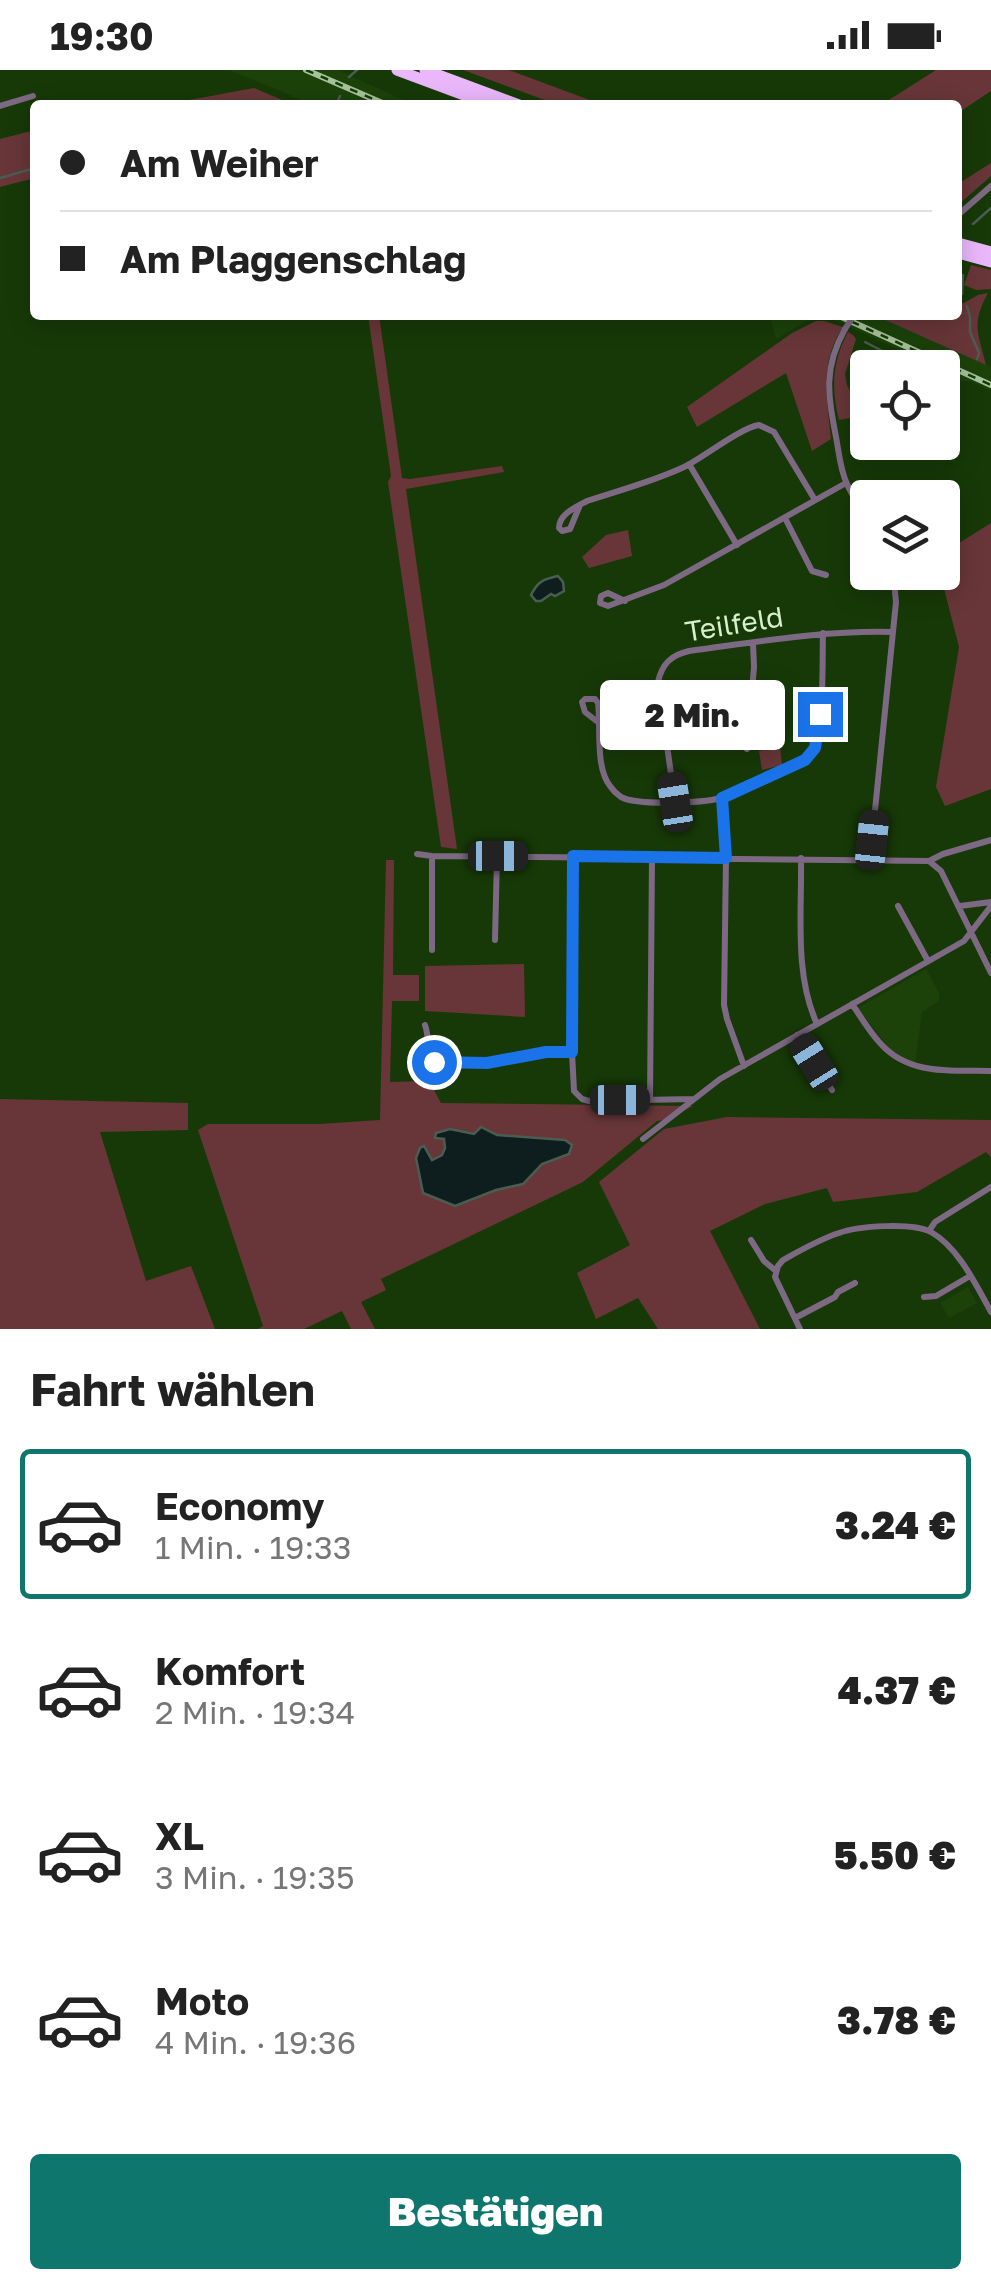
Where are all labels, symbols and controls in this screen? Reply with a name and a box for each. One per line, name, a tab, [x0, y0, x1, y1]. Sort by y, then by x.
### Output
text: 19:30	[50, 13, 154, 58]
text: Am Weiher	[120, 140, 319, 185]
text: Am Plaggenschlag	[120, 236, 466, 281]
map controls	[850, 350, 960, 590]
button: locate	[850, 350, 960, 460]
button: layers	[850, 480, 960, 590]
street label: Teilfeld	[682, 599, 785, 648]
callout: 2 Min.	[600, 679, 785, 749]
route end	[798, 692, 843, 737]
text: 2 Min.	[645, 696, 740, 734]
car	[655, 770, 695, 834]
car	[854, 809, 890, 871]
car	[468, 841, 528, 871]
car	[785, 1029, 843, 1095]
route start	[412, 1040, 457, 1085]
car	[590, 1085, 650, 1115]
text: Fahrt wählen	[30, 1362, 315, 1416]
icon: car	[35, 1479, 125, 1569]
text: Economy	[155, 1483, 324, 1528]
text: 3.24 €	[835, 1502, 956, 1547]
text: 1 Min. · 19:33	[155, 1528, 351, 1566]
icon: car	[35, 1644, 125, 1734]
text: Komfort	[155, 1648, 305, 1693]
text: 4.37 €	[838, 1667, 956, 1712]
text: 2 Min. · 19:34	[155, 1693, 355, 1731]
icon: car	[35, 1809, 125, 1899]
text: XL	[155, 1813, 204, 1858]
text: 5.50 €	[834, 1832, 956, 1877]
text: 3 Min. · 19:35	[155, 1858, 354, 1896]
icon: car	[35, 1974, 125, 2064]
text: Moto	[155, 1978, 249, 2023]
text: 3.78 €	[837, 1997, 956, 2042]
text: 4 Min. · 19:36	[155, 2023, 356, 2061]
button: Bestätigen	[30, 2154, 961, 2269]

